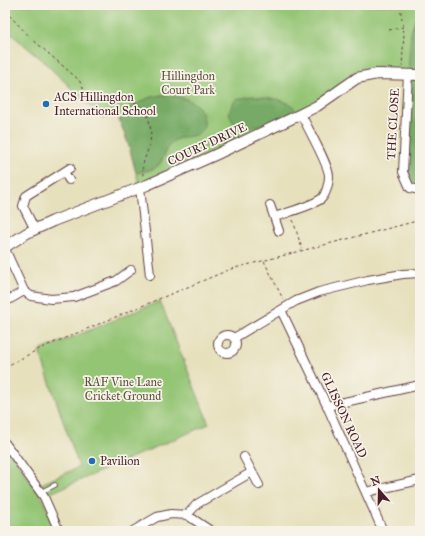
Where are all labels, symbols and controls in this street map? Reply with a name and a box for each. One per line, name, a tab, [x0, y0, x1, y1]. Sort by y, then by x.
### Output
park label: Hillingdon Court Park	[161, 69, 216, 97]
street label: THE CLOSE	[384, 88, 402, 160]
place label: ACS Hillingdon International School	[53, 90, 157, 118]
marker: ACS Hillingdon International School	[41, 99, 51, 109]
street label: COURT DRIVE	[165, 119, 249, 168]
street label: GLISSON ROAD	[318, 370, 370, 460]
park label: RAF Vine Lane Cricket Ground	[84, 375, 162, 403]
place label: Pavilion	[100, 454, 140, 468]
marker: Pavilion	[87, 456, 97, 466]
north arrow	[359, 470, 399, 510]
text: N	[369, 473, 383, 489]

